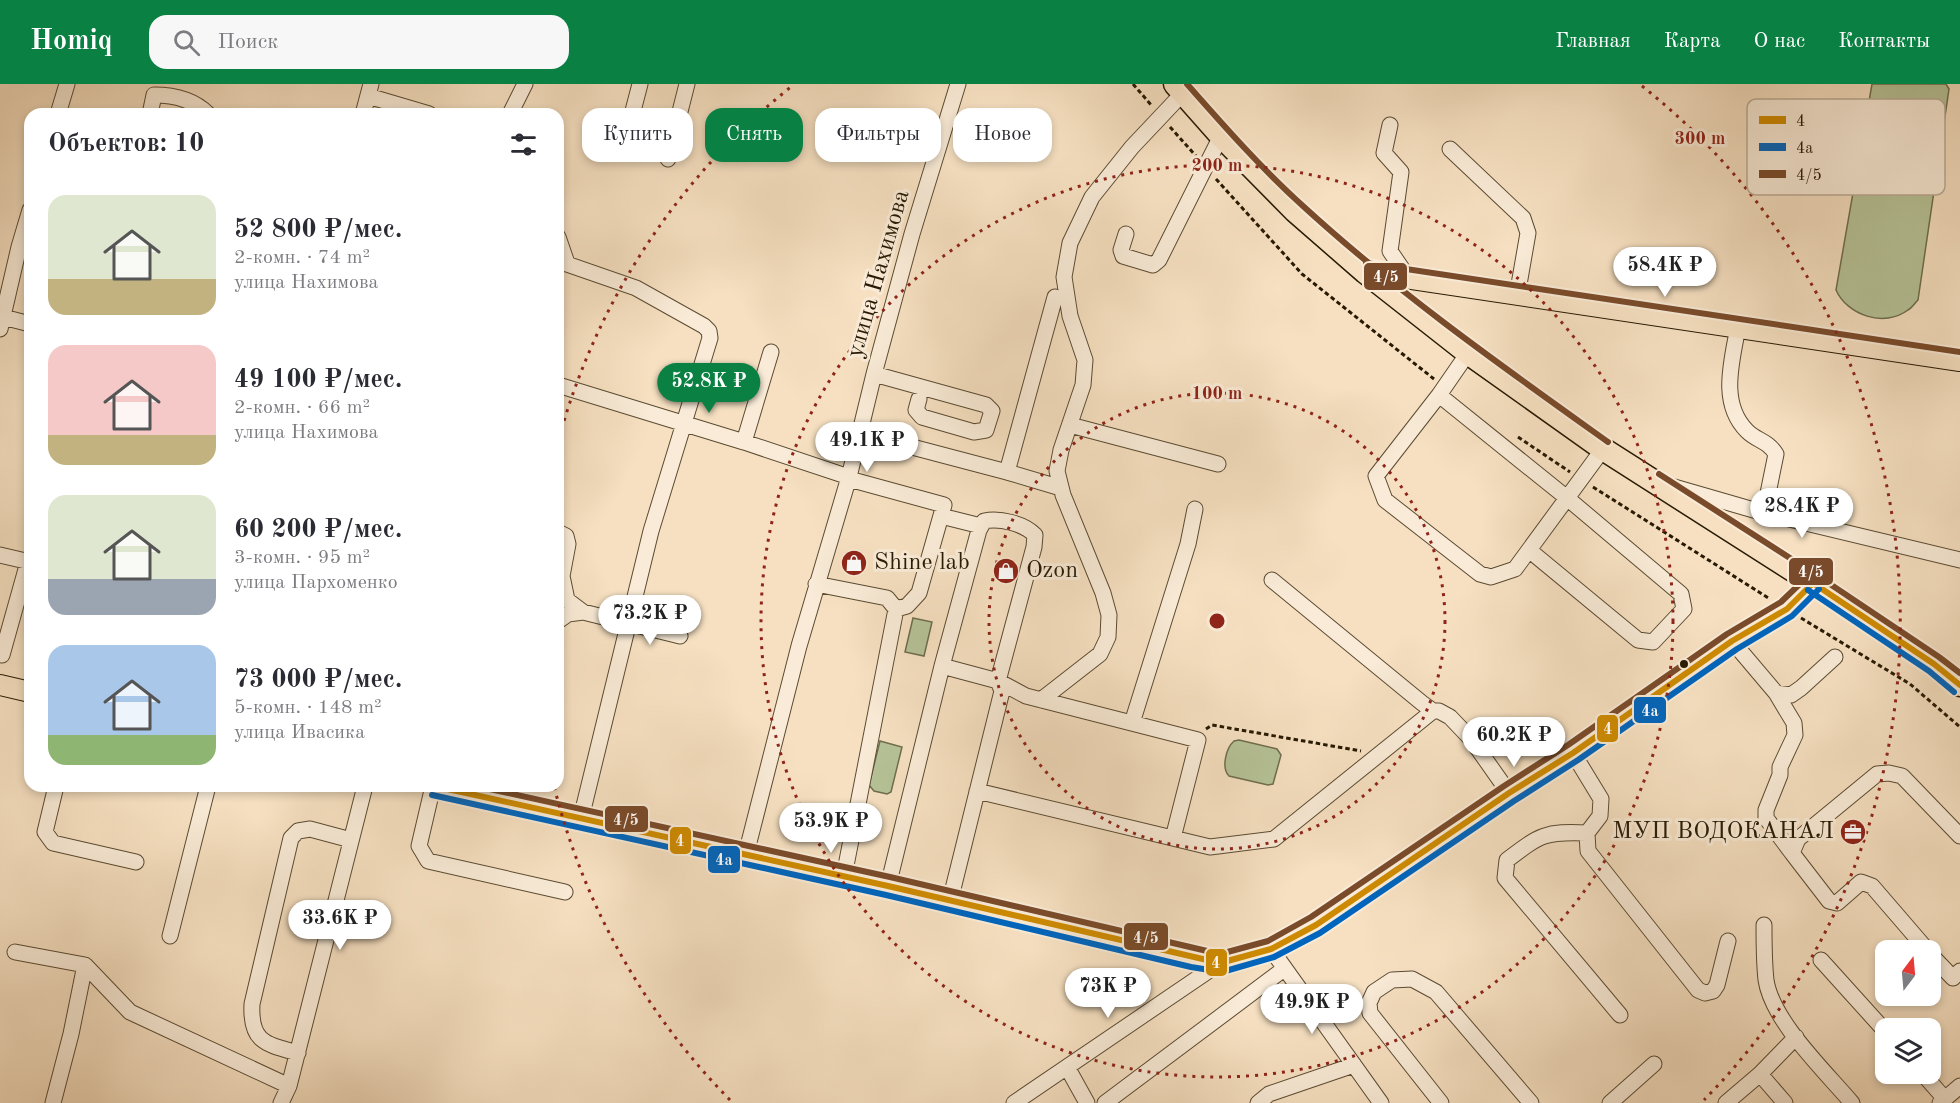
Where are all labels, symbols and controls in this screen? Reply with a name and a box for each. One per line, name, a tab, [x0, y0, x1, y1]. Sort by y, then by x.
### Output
search box	[149, 15, 569, 69]
icon: search	[170, 26, 203, 59]
text: Homiq	[30, 28, 113, 56]
text: Поиск	[218, 31, 278, 53]
text: Главная	[1555, 31, 1631, 52]
text: Карта	[1664, 31, 1721, 52]
text: О нас	[1754, 31, 1805, 52]
text: Контакты	[1838, 31, 1930, 52]
legend	[1747, 99, 1945, 195]
chip: Купить	[582, 108, 693, 162]
chip: Снять	[705, 108, 803, 162]
chip: Фильтры	[815, 108, 941, 162]
chip: Новое	[953, 108, 1052, 162]
text: 4	[1796, 114, 1805, 130]
icon: filters	[507, 128, 540, 161]
text: 300 m	[1675, 130, 1725, 148]
text: Объектов: 10	[48, 131, 204, 157]
text: 4а	[1796, 141, 1813, 157]
text: 200 m	[1192, 157, 1242, 175]
text: 4/5	[1796, 168, 1822, 184]
street label: улица Нахимова	[844, 187, 914, 361]
text: 52 800 ₽/мес.	[234, 217, 402, 243]
icon: home	[96, 219, 168, 291]
pin: 58.4K ₽	[1610, 247, 1720, 298]
text: 2-комн. · 74 m²	[234, 248, 370, 268]
text: 58.4K ₽	[1627, 256, 1703, 276]
line badge: 4/5	[1363, 262, 1408, 291]
text: 4/5	[1373, 270, 1399, 286]
text: улица Нахимова	[234, 273, 378, 293]
pin: 52.8K ₽	[654, 363, 764, 414]
text: 49 100 ₽/мес.	[234, 367, 402, 393]
icon: home	[96, 369, 168, 441]
text: 52.8K ₽	[671, 372, 747, 392]
text: 100 m	[1192, 385, 1242, 403]
text: 2-комн. · 66 m²	[234, 398, 370, 418]
pin: 49.1K ₽	[812, 422, 922, 473]
text: улица Нахимова	[234, 423, 378, 443]
text: 49.1K ₽	[829, 431, 905, 451]
pin: 28.4K ₽	[1747, 488, 1857, 539]
text: 28.4K ₽	[1764, 497, 1840, 517]
text: 60 200 ₽/мес.	[234, 517, 402, 543]
icon: home	[96, 519, 168, 591]
text: 3-комн. · 95 m²	[234, 548, 370, 568]
shop icon: Shine lab	[839, 548, 869, 578]
place label: Shine lab	[874, 551, 970, 575]
shop icon: Ozon	[991, 556, 1021, 586]
line badge: 4/5	[1788, 557, 1834, 586]
place label: Ozon	[1026, 559, 1078, 583]
text: 4/5	[1798, 565, 1824, 581]
text: улица Пархоменко	[234, 573, 398, 593]
pin: 73.2K ₽	[595, 595, 705, 646]
text: 73.2K ₽	[612, 604, 688, 624]
centre of rings	[1207, 611, 1227, 631]
unlabelled marker	[1678, 658, 1690, 670]
text: 73 000 ₽/мес.	[234, 667, 402, 693]
icon: home	[96, 669, 168, 741]
line badge: 4а	[1633, 696, 1667, 724]
text: 5-комн. · 148 m²	[234, 698, 382, 718]
text: 4а	[1641, 704, 1659, 720]
line badge: 4	[1596, 714, 1619, 743]
pin: 60.2K ₽	[1459, 717, 1569, 768]
text: 4	[1603, 722, 1613, 738]
text: улица Ивасика	[234, 723, 365, 743]
text: 60.2K ₽	[1476, 726, 1552, 746]
pin: 53.9K ₽	[776, 803, 886, 854]
line badge: 4/5	[604, 805, 649, 833]
text: 53.9K ₽	[793, 812, 869, 832]
text: 4/5	[613, 813, 639, 829]
office icon: МУП ВОДОКАНАЛ	[1838, 817, 1868, 847]
place label: МУП ВОДОКАНАЛ	[1612, 820, 1834, 844]
line badge: 4	[669, 826, 692, 855]
text: 4	[675, 834, 685, 850]
line badge: 4а	[707, 845, 741, 874]
text: 4а	[715, 853, 733, 869]
pin: 33.6K ₽	[285, 900, 395, 951]
text: 33.6K ₽	[302, 909, 378, 929]
line badge: 4/5	[1123, 922, 1169, 951]
text: 4/5	[1133, 931, 1159, 947]
north arrow	[1875, 940, 1941, 1006]
map controls	[1875, 940, 1941, 1084]
line badge: 4	[1205, 948, 1228, 977]
text: 4	[1211, 956, 1221, 972]
pin: 73K ₽	[1066, 968, 1150, 1019]
text: 73K ₽	[1079, 977, 1137, 997]
pin: 49.9K ₽	[1257, 984, 1367, 1035]
text: 49.9K ₽	[1274, 993, 1350, 1013]
button: layers	[1875, 1018, 1941, 1084]

